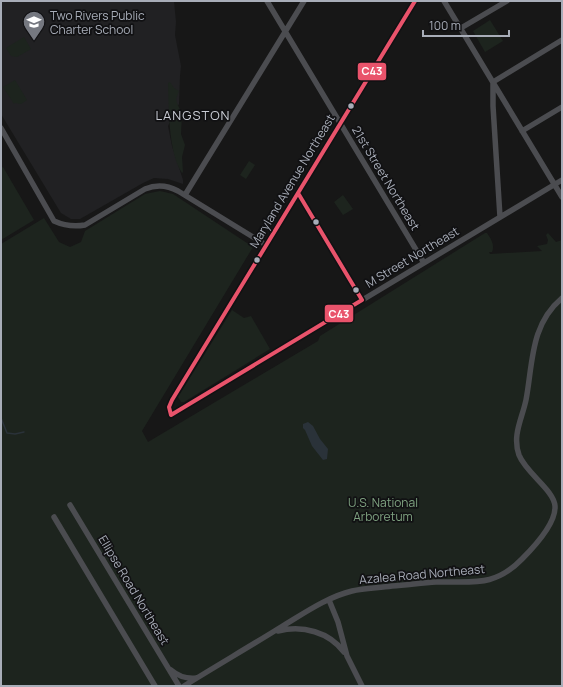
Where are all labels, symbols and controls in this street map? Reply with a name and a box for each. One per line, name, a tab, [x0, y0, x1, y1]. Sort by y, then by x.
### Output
place label: Two Rivers Public Charter School	[50, 7, 145, 38]
school or university icon: Two Rivers Public Charter School	[21, 9, 47, 42]
scale bar	[423, 12, 509, 38]
text: 100 m	[429, 17, 461, 34]
line badge: C43	[357, 62, 387, 81]
text: C43	[362, 63, 383, 78]
unlabelled marker	[346, 101, 356, 111]
district label: LANGSTON	[155, 106, 231, 124]
street label: Maryland Avenue Northeast	[245, 111, 339, 251]
street label: 21st Street Northeast	[348, 123, 424, 234]
unlabelled marker	[311, 217, 321, 227]
street label: M Street Northeast	[362, 222, 462, 292]
unlabelled marker	[252, 255, 262, 265]
unlabelled marker	[351, 285, 361, 295]
line badge: C43	[324, 304, 354, 323]
text: C43	[329, 306, 350, 321]
park label: U.S. National Arboretum	[348, 494, 418, 525]
street label: Ellipse Road Northeast	[95, 532, 174, 648]
street label: Azalea Road Northeast	[358, 560, 486, 588]

